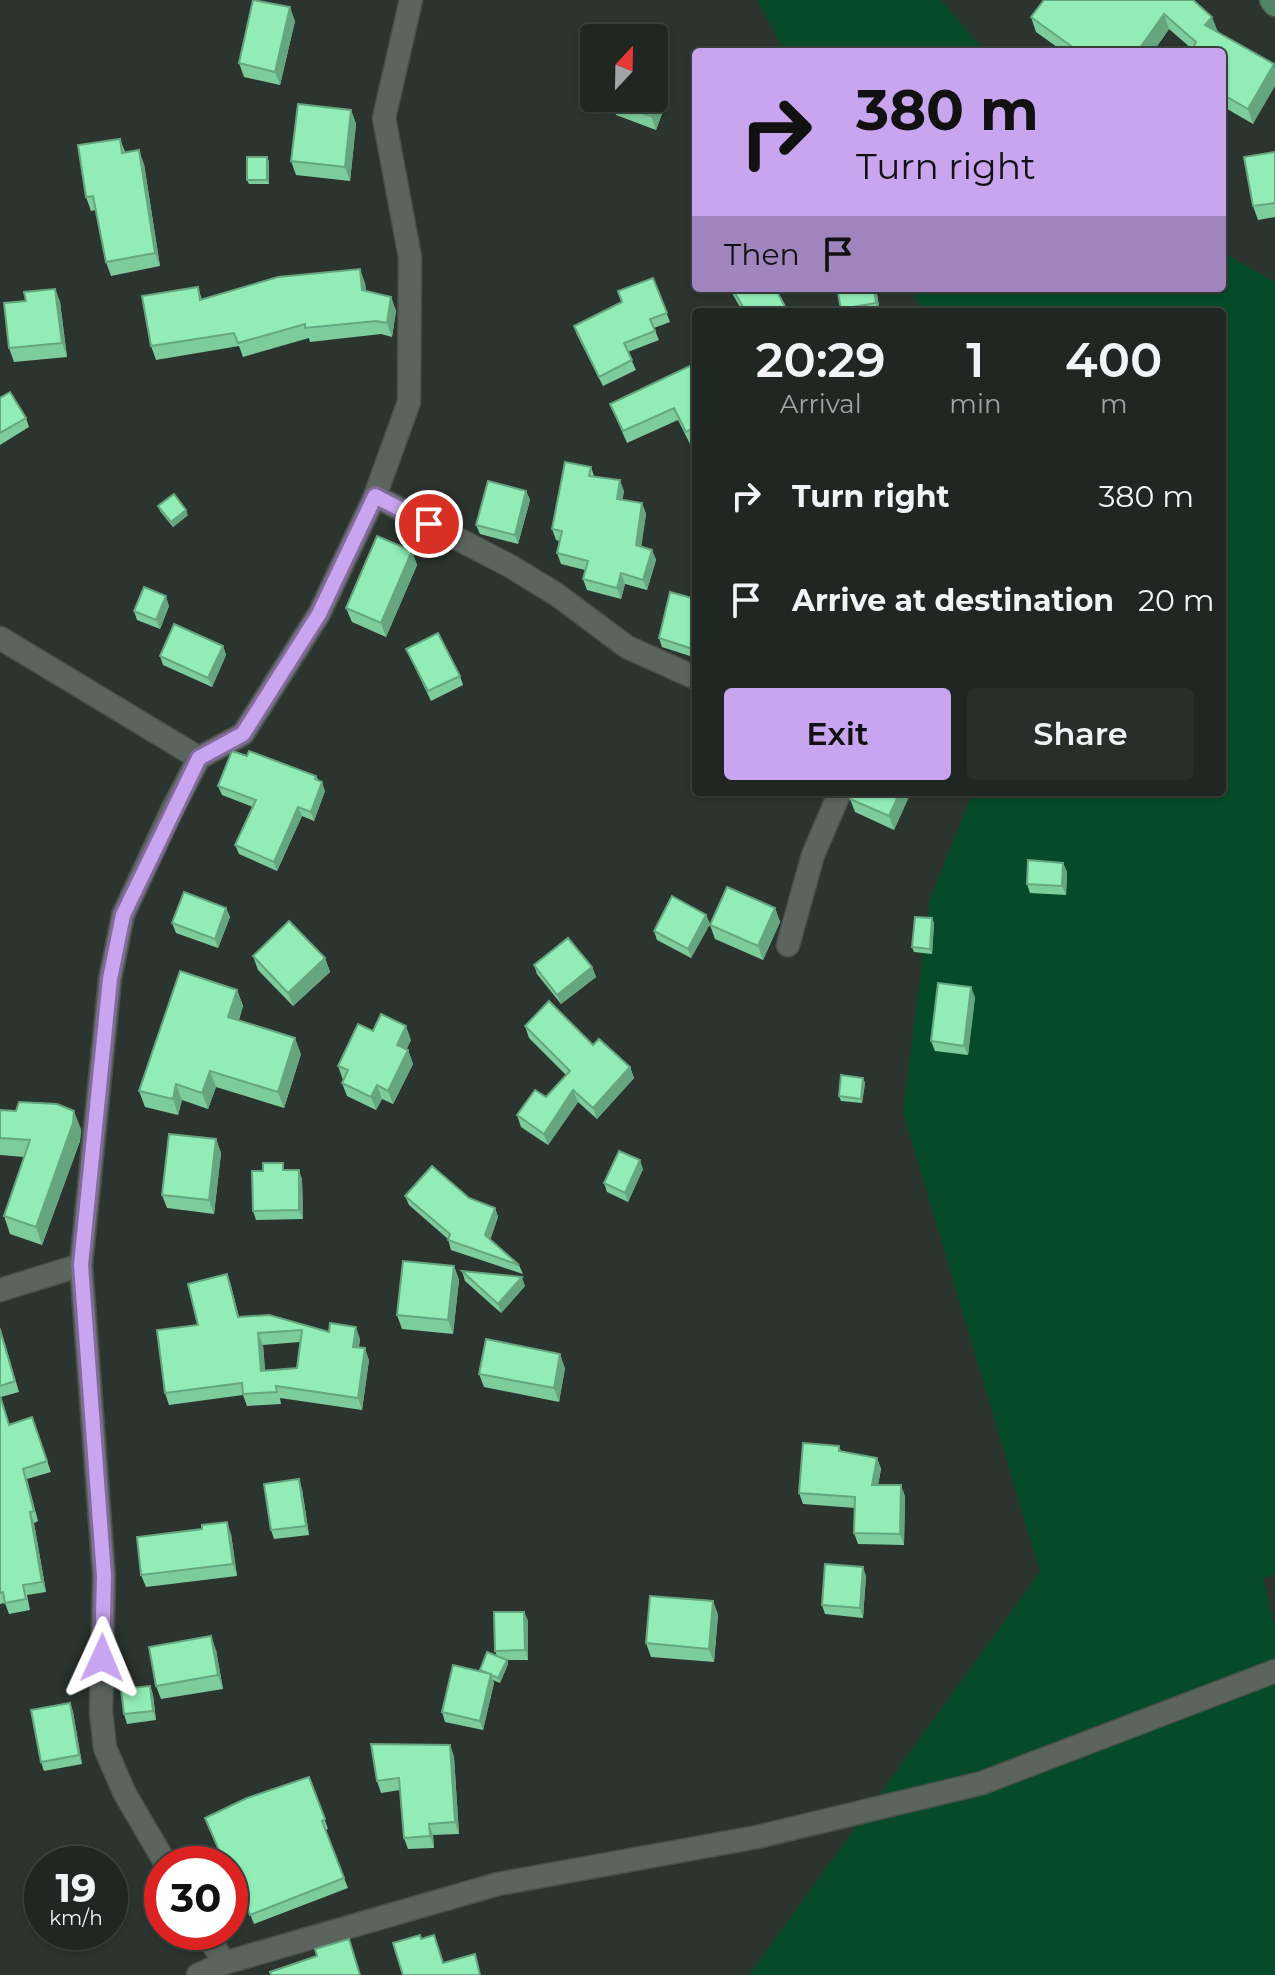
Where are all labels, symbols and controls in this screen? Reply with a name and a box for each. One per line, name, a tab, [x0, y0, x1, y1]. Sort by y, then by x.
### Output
north arrow	[580, 24, 668, 112]
map controls	[580, 24, 668, 112]
text: 380 m	[856, 76, 1039, 144]
icon: right	[724, 80, 828, 184]
text: Turn right	[856, 144, 1036, 188]
icon: arrive	[816, 232, 860, 276]
text: Then	[724, 236, 800, 273]
text: 20:29	[756, 331, 886, 389]
text: 1	[966, 331, 985, 389]
text: 400	[1065, 331, 1162, 389]
text: Arrival	[780, 388, 862, 420]
text: min	[949, 388, 1001, 420]
text: m	[1100, 388, 1128, 420]
icon: right	[724, 474, 768, 518]
text: Turn right	[792, 478, 949, 515]
text: 380 m	[1098, 478, 1194, 515]
pin	[395, 490, 463, 558]
icon: arrive	[407, 502, 451, 546]
icon: arrive	[724, 578, 768, 622]
text: Arrive at destination	[792, 582, 1114, 619]
text: 20 m	[1138, 582, 1215, 619]
button: Exit	[724, 688, 951, 780]
button: Share	[967, 688, 1194, 780]
position arrow	[60, 1616, 144, 1700]
speed limit sign: 30	[144, 1846, 248, 1950]
text: 19	[55, 1863, 97, 1912]
text: km/h	[49, 1906, 103, 1930]

